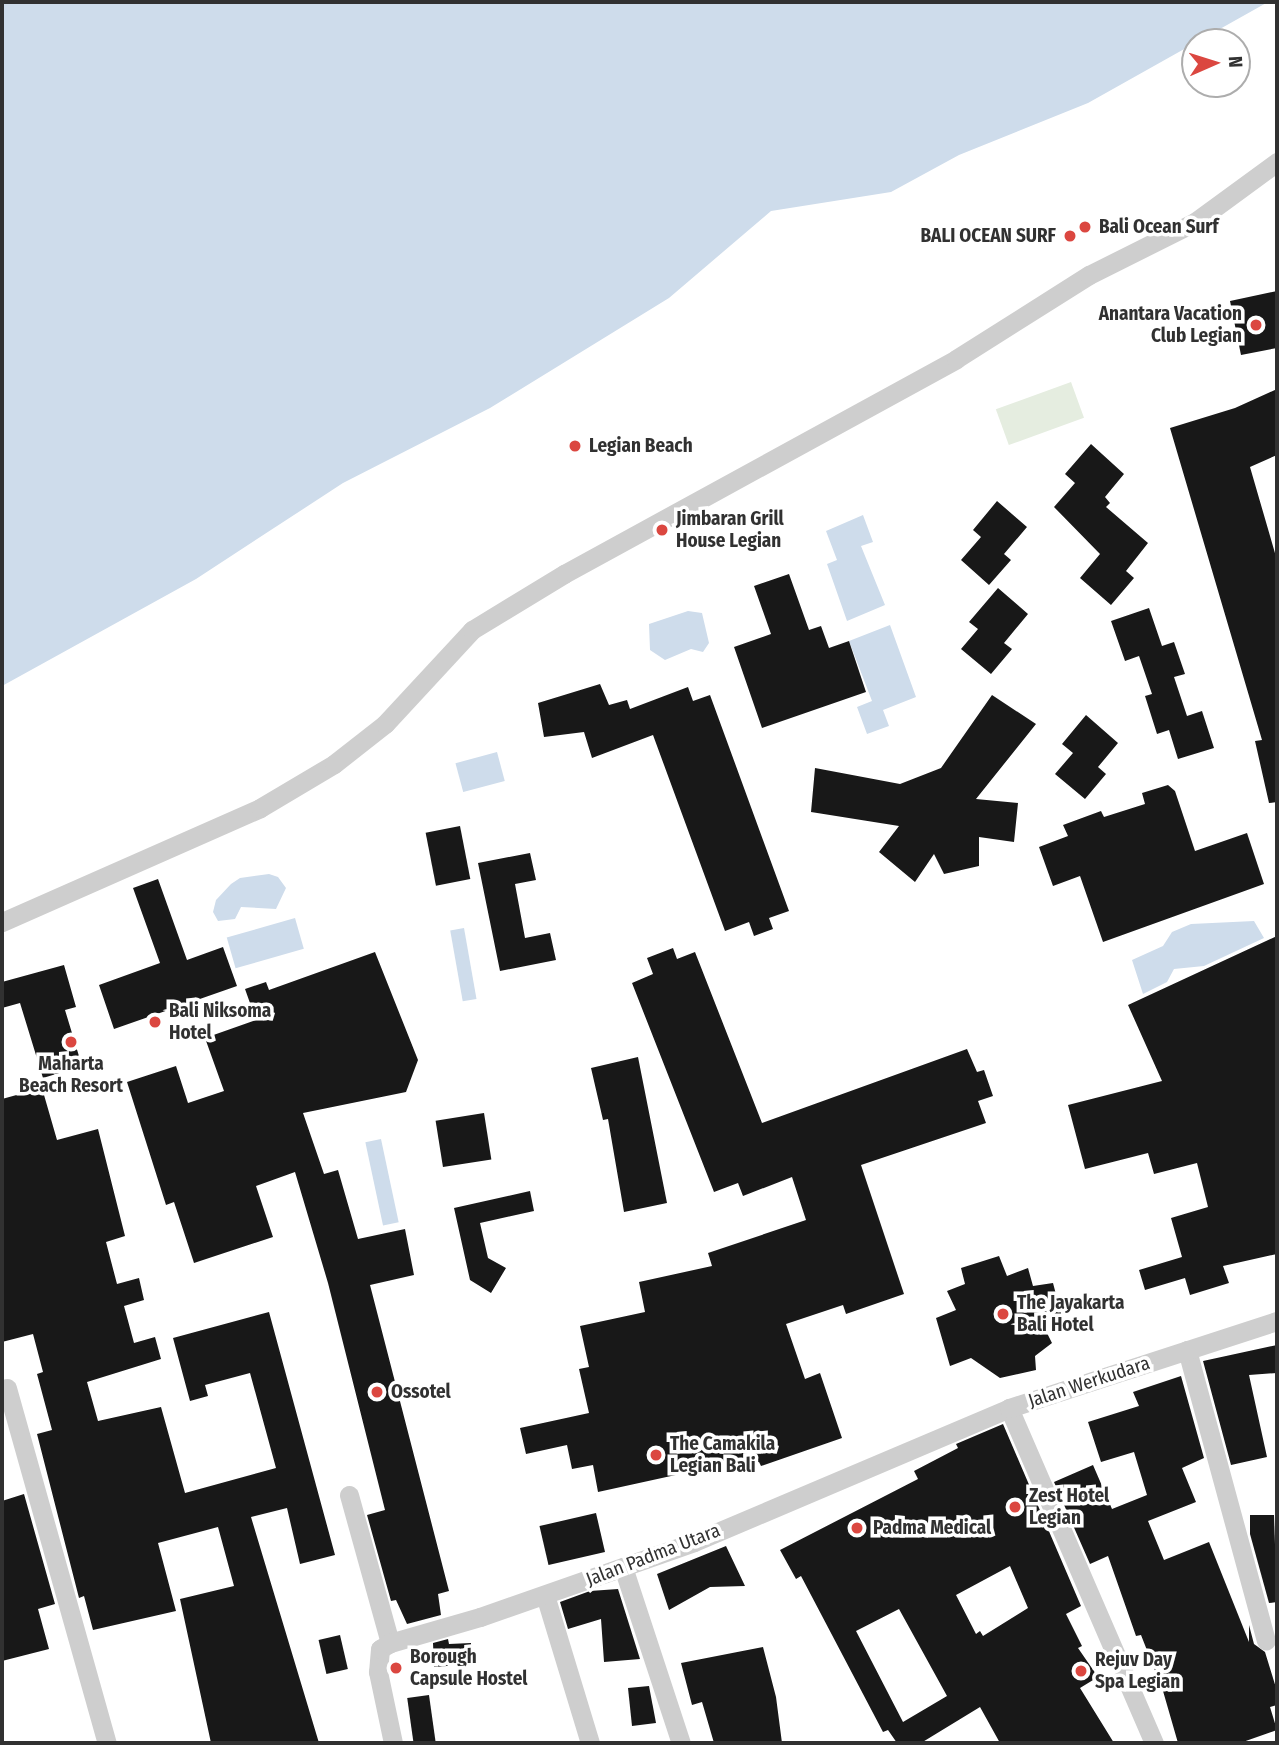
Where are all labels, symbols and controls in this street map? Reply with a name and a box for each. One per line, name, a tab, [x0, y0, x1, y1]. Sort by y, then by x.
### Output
north arrow	[1181, 28, 1251, 98]
text: N	[1224, 56, 1247, 68]
place label: Bali Ocean Surf	[1099, 216, 1219, 238]
marker: Bali Ocean Surf	[1077, 219, 1093, 235]
place label: BALI OCEAN SURF	[921, 225, 1056, 247]
marker: BALI OCEAN SURF	[1062, 228, 1078, 244]
place label: Anantara Vacation Club Legian	[1099, 303, 1242, 347]
marker: Anantara Vacation Club Legian	[1248, 317, 1264, 333]
place label: Legian Beach	[589, 435, 693, 457]
marker: Legian Beach	[567, 438, 583, 454]
place label: Jimbaran Grill House Legian	[676, 508, 784, 552]
marker: Jimbaran Grill House Legian	[654, 522, 670, 538]
place label: Bali Niksoma Hotel	[169, 1000, 271, 1044]
marker: Bali Niksoma Hotel	[147, 1014, 163, 1030]
marker: Maharta Beach Resort	[63, 1034, 79, 1050]
place label: Maharta Beach Resort	[19, 1053, 123, 1097]
place label: The Jayakarta Bali Hotel	[1017, 1292, 1124, 1336]
marker: The Jayakarta Bali Hotel	[995, 1306, 1011, 1322]
street label: Jalan Werkudara	[1025, 1352, 1153, 1412]
place label: Ossotel	[391, 1381, 451, 1403]
marker: Ossotel	[369, 1384, 385, 1400]
place label: The Camakila Legian Bali	[670, 1433, 775, 1477]
marker: The Camakila Legian Bali	[648, 1447, 664, 1463]
place label: Zest Hotel Legian	[1029, 1485, 1109, 1529]
marker: Zest Hotel Legian	[1007, 1499, 1023, 1515]
place label: Padma Medical	[873, 1517, 991, 1539]
marker: Padma Medical	[847, 1518, 867, 1538]
street label: Jalan Padma Utara	[583, 1519, 723, 1591]
place label: Borough Capsule Hostel	[410, 1646, 527, 1690]
place label: Rejuv Day Spa Legian	[1095, 1649, 1180, 1693]
marker: Borough Capsule Hostel	[388, 1660, 404, 1676]
marker: Rejuv Day Spa Legian	[1073, 1663, 1089, 1679]

